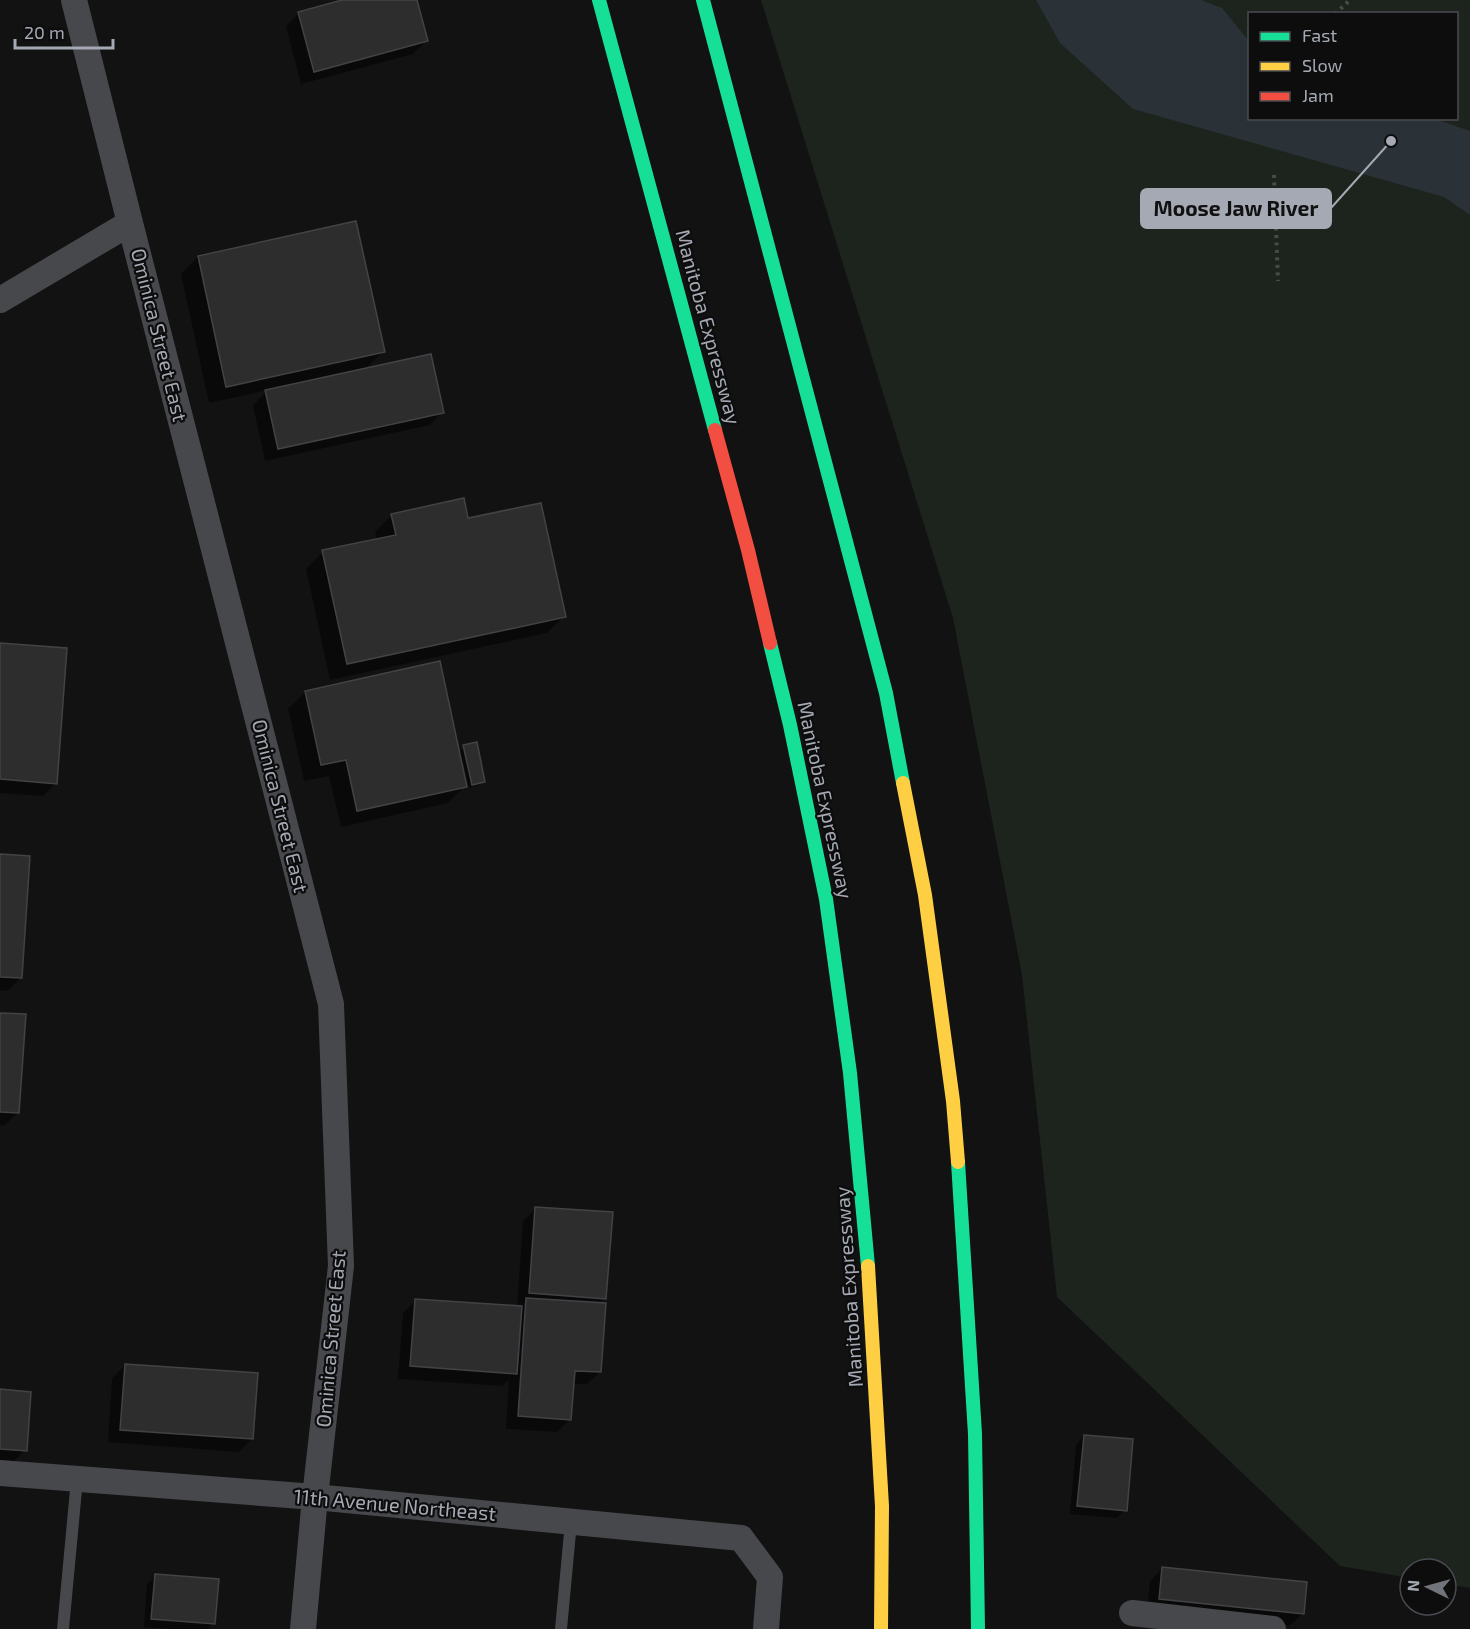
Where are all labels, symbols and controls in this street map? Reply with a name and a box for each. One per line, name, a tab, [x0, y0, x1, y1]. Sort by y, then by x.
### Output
scale bar	[15, 12, 112, 50]
legend	[1248, 12, 1458, 120]
text: 20 m	[24, 21, 65, 43]
text: Fast	[1302, 24, 1337, 46]
text: Slow	[1302, 54, 1343, 76]
text: Jam	[1302, 84, 1334, 106]
callout: Moose Jaw River	[1141, 189, 1331, 228]
text: Moose Jaw River	[1154, 195, 1318, 220]
street label: Manitoba Expressway	[671, 227, 747, 427]
street label: Ominica Street East	[127, 246, 193, 424]
street label: Manitoba Expressway	[793, 699, 859, 901]
street label: Ominica Street East	[248, 717, 314, 895]
street label: Manitoba Expressway	[829, 1186, 867, 1388]
street label: Ominica Street East	[310, 1249, 350, 1428]
street label: 11th Avenue Northeast	[293, 1483, 498, 1525]
north arrow	[1398, 1557, 1458, 1617]
text: N	[1403, 1579, 1423, 1592]

